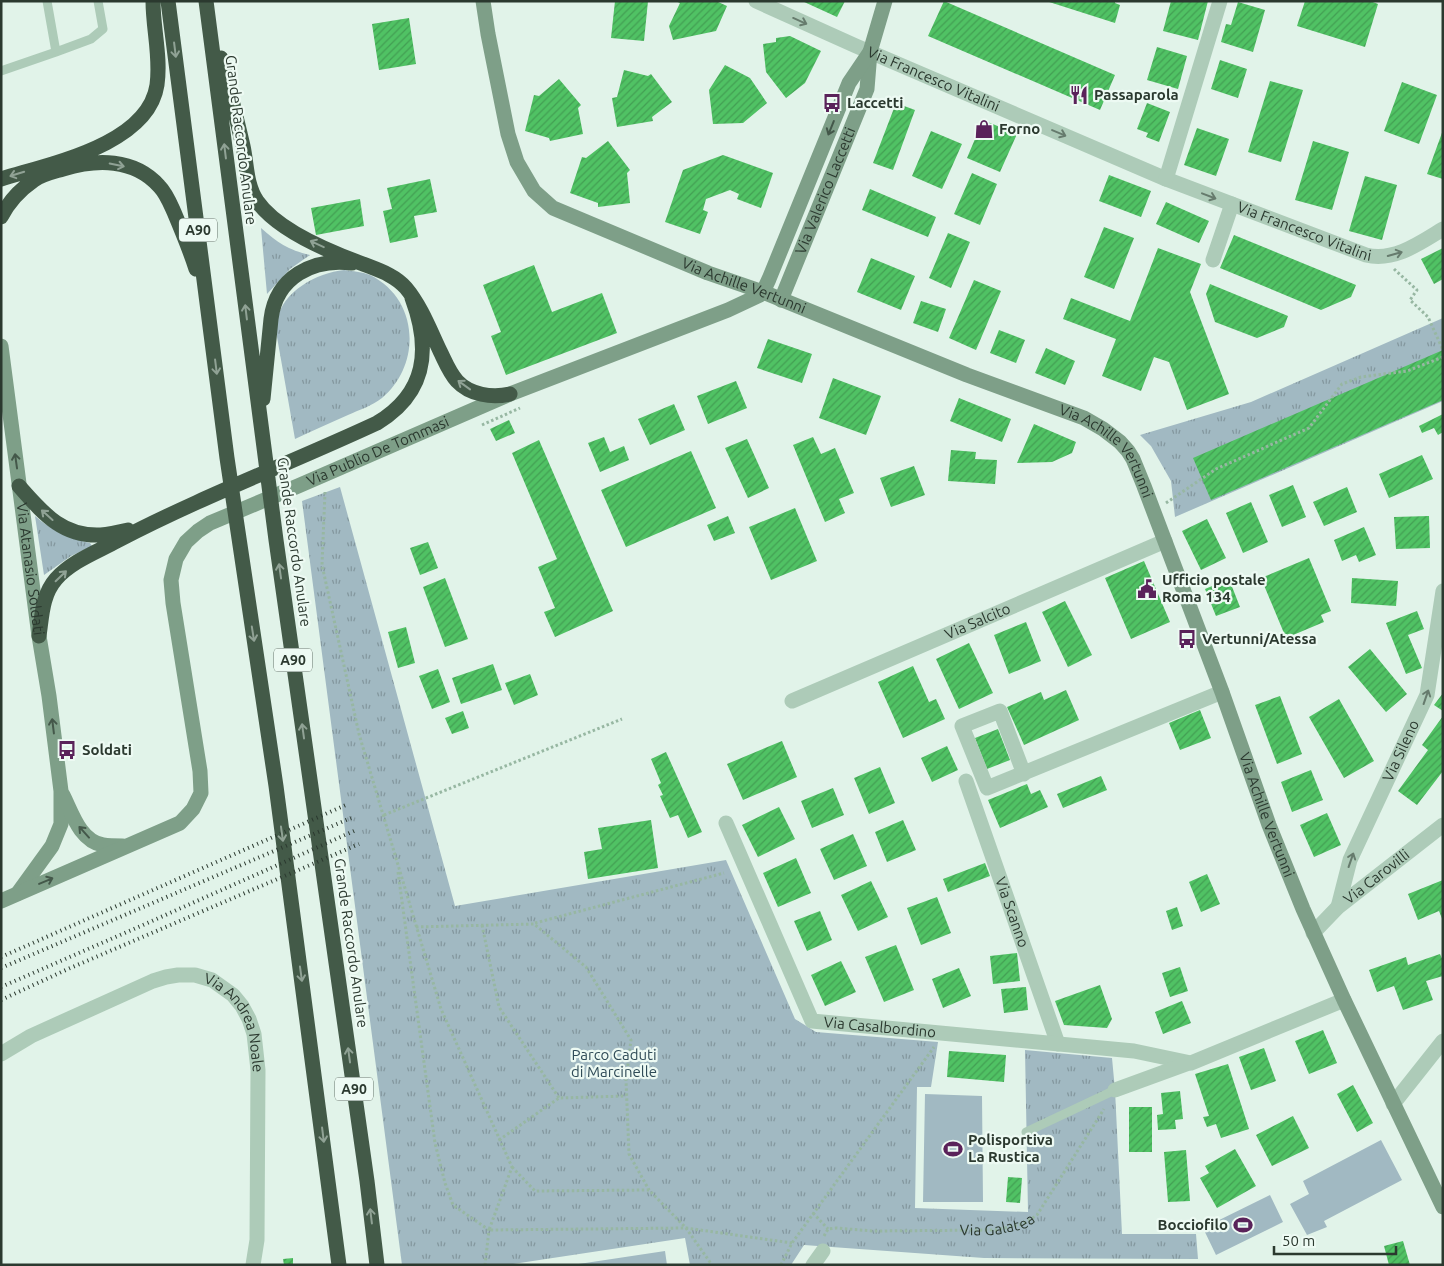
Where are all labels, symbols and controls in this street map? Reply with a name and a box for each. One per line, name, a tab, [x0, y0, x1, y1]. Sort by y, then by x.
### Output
one-way arrow	[792, 17, 807, 27]
one-way arrow	[170, 41, 180, 57]
street label: Via Francesco Vitalini	[865, 43, 1002, 115]
street label: Grande Raccordo Anulare	[223, 54, 260, 226]
restaurant icon: Passaparola	[1068, 84, 1090, 106]
place label: Passaparola	[1094, 86, 1179, 103]
bus stop icon: Laccetti	[821, 92, 843, 114]
place label: Laccetti	[847, 94, 903, 111]
shop icon: Forno	[973, 118, 995, 140]
one-way arrow	[825, 120, 835, 135]
place label: Forno	[999, 120, 1040, 137]
street label: Via Valerico Laccetti	[792, 125, 859, 257]
one-way arrow	[1051, 128, 1066, 138]
one-way arrow	[220, 143, 230, 159]
one-way arrow	[109, 160, 125, 170]
one-way arrow	[9, 169, 25, 179]
one-way arrow	[1201, 191, 1216, 201]
street label: Via Francesco Vitalini	[1235, 198, 1373, 264]
road number: A90	[179, 218, 217, 242]
one-way arrow	[310, 238, 325, 248]
one-way arrow	[1387, 248, 1403, 258]
street label: Via Achille Vertunni	[679, 254, 809, 317]
one-way arrow	[241, 304, 251, 320]
one-way arrow	[211, 359, 221, 375]
one-way arrow	[458, 380, 471, 391]
street label: Via Achille Vertunni	[1057, 401, 1157, 500]
street label: Via Publio De Tommasi	[304, 413, 451, 489]
one-way arrow	[11, 453, 21, 469]
street label: Grande Raccordo Anulare	[274, 456, 315, 628]
street label: Via Atanasio Soldati	[14, 502, 48, 636]
one-way arrow	[40, 510, 53, 521]
one-way arrow	[275, 563, 285, 579]
one-way arrow	[54, 570, 67, 582]
place label: Ufficio postale Roma 134	[1162, 571, 1266, 605]
public building icon: Ufficio postale Roma 134	[1136, 578, 1158, 600]
street label: Via Salcito	[942, 599, 1013, 642]
one-way arrow	[248, 626, 258, 642]
bus stop icon: Vertunni/Atessa	[1176, 628, 1198, 650]
place label: Vertunni/Atessa	[1202, 630, 1317, 647]
road number: A90	[274, 648, 312, 672]
one-way arrow	[1422, 689, 1431, 705]
street label: Via Sileno	[1379, 717, 1422, 784]
one-way arrow	[48, 718, 58, 734]
one-way arrow	[298, 724, 308, 740]
bus stop icon: Soldati	[56, 739, 78, 761]
place label: Soldati	[82, 741, 132, 758]
street label: Via Achille Vertunni	[1236, 750, 1298, 879]
one-way arrow	[78, 826, 90, 839]
one-way arrow	[277, 826, 287, 842]
street label: Via Carovilli	[1340, 846, 1413, 907]
one-way arrow	[1347, 853, 1356, 868]
street label: Grande Raccordo Anulare	[331, 857, 372, 1029]
street label: Via Scanno	[992, 875, 1032, 949]
one-way arrow	[38, 876, 53, 885]
one-way arrow	[296, 965, 306, 981]
street label: Via Andrea Noale	[203, 969, 267, 1073]
street label: Via Casalbordino	[823, 1013, 937, 1041]
park label: Parco Caduti di Marcinelle	[571, 1046, 657, 1080]
one-way arrow	[344, 1048, 354, 1064]
road number: A90	[335, 1078, 373, 1100]
one-way arrow	[318, 1126, 328, 1142]
place label: Polisportiva La Rustica	[968, 1131, 1053, 1165]
sports icon: Polisportiva La Rustica	[942, 1138, 964, 1160]
one-way arrow	[366, 1209, 376, 1225]
street label: Via Galatea	[960, 1210, 1038, 1238]
sports icon: Bocciofilo	[1232, 1214, 1254, 1236]
place label: Bocciofilo	[1158, 1216, 1228, 1233]
scale bar	[1274, 1224, 1396, 1256]
text: 50 m	[1282, 1232, 1315, 1249]

